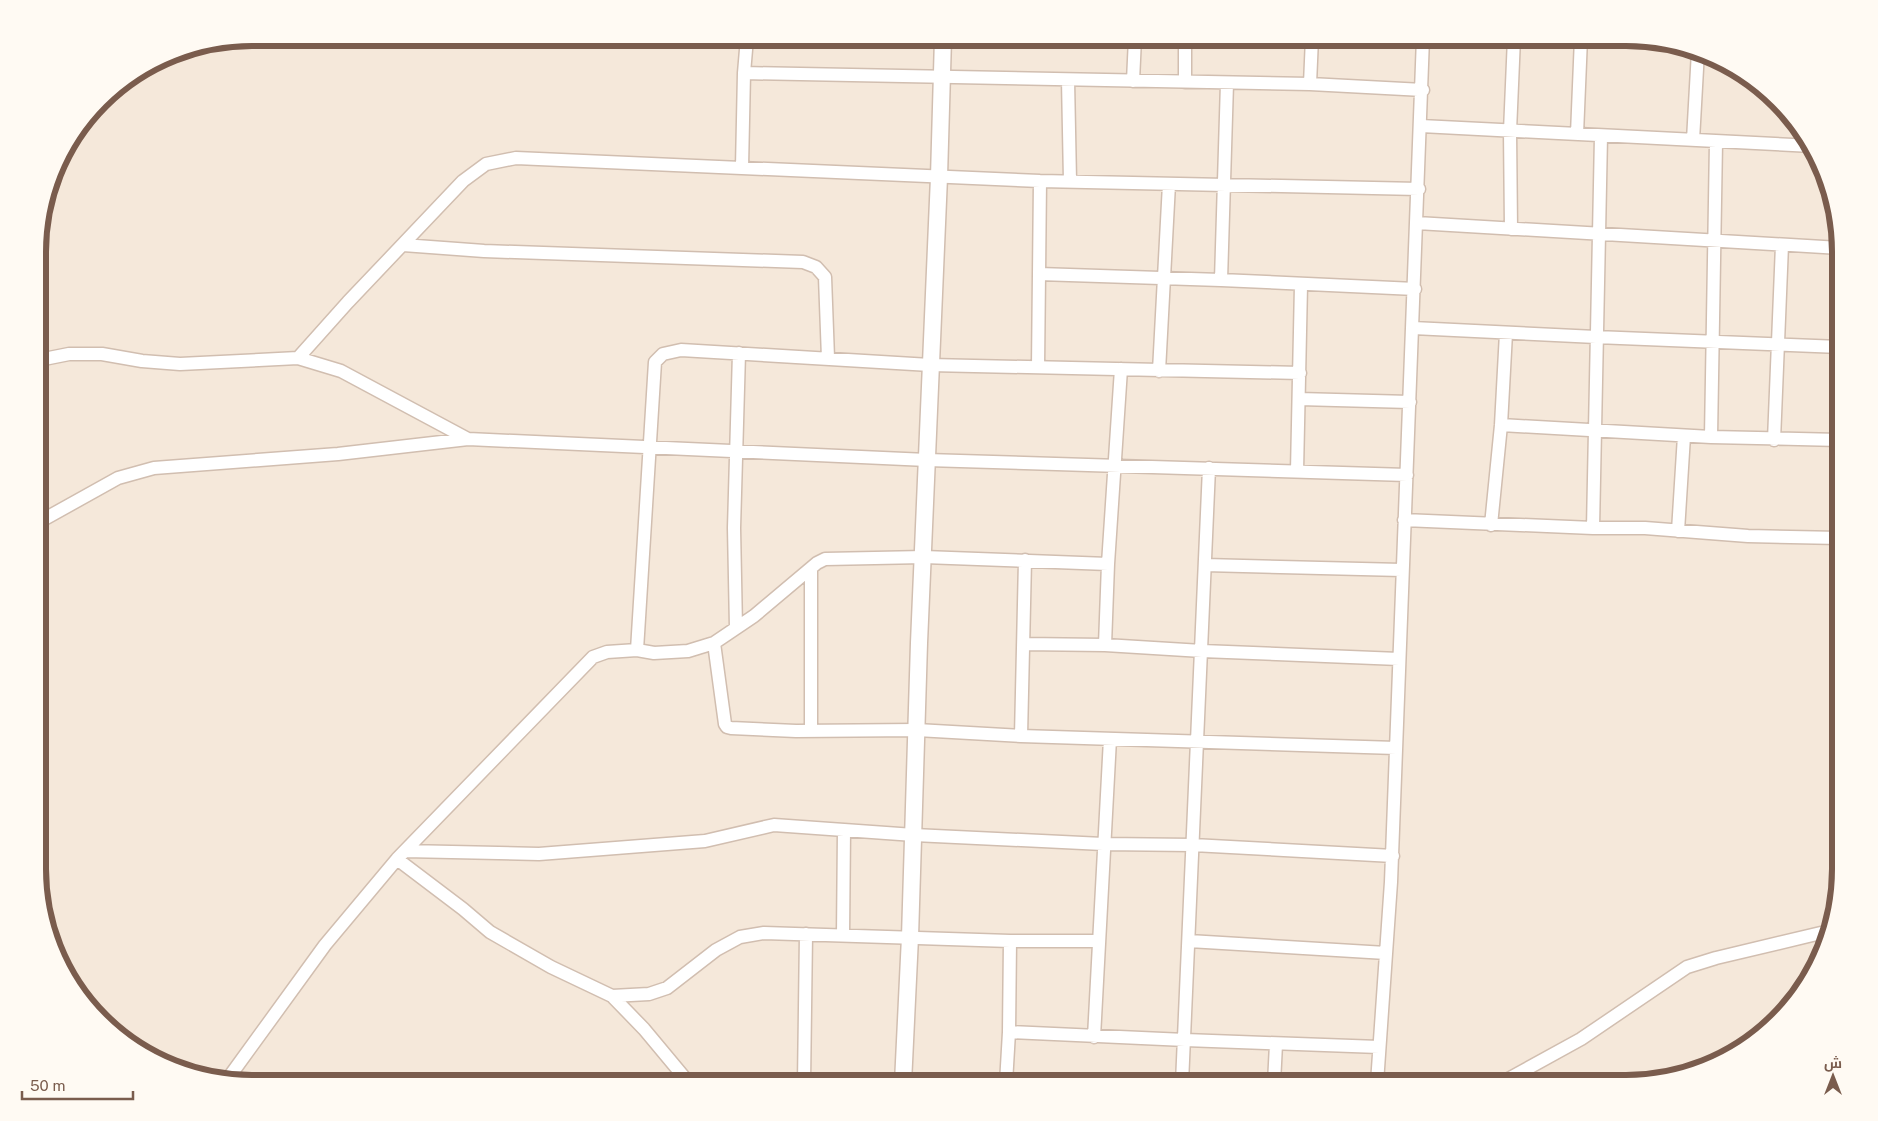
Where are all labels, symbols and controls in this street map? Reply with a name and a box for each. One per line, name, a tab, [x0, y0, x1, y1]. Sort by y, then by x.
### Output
north arrow	[1808, 1051, 1858, 1101]
text: ش	[1824, 1055, 1842, 1072]
scale bar	[22, 1068, 134, 1100]
text: 50 m	[30, 1077, 65, 1094]

